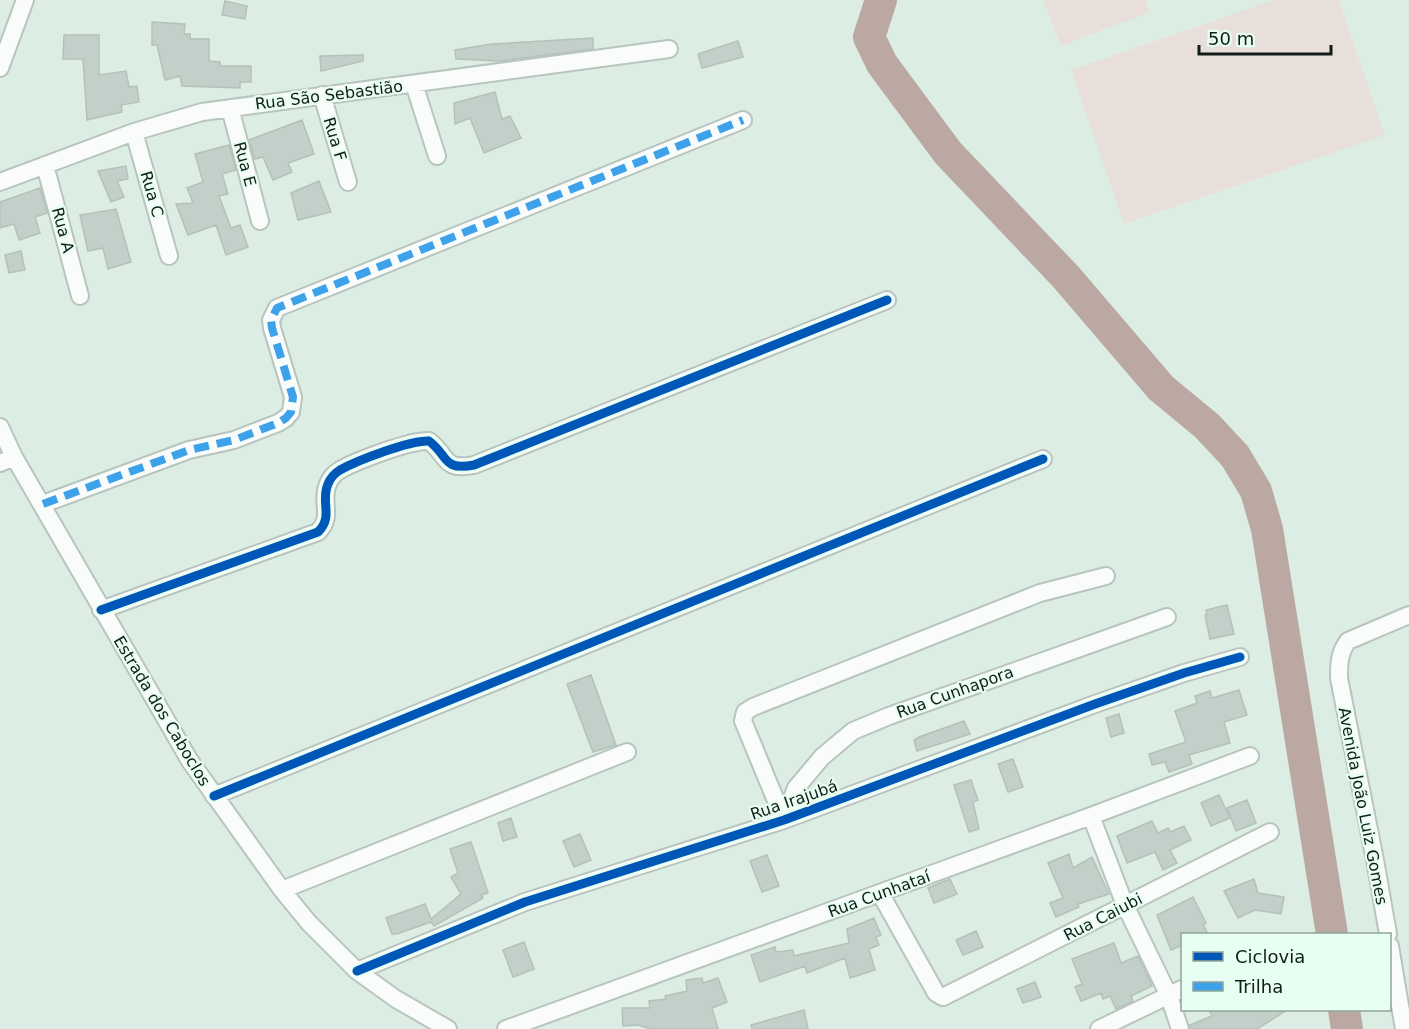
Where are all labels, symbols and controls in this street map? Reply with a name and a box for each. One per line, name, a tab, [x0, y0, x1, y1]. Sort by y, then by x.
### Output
scale bar	[1199, 18, 1331, 56]
text: 50 m	[1208, 28, 1254, 49]
street label: Rua São Sebastião	[254, 76, 404, 114]
street label: Rua F	[319, 115, 351, 163]
street label: Rua E	[230, 140, 260, 188]
street label: Rua C	[136, 169, 168, 219]
street label: Rua A	[48, 205, 78, 255]
street label: Estrada dos Caboclos	[110, 632, 214, 790]
street label: Rua Cunhapora	[894, 662, 1016, 722]
street label: Avenida João Luiz Gomes	[1335, 706, 1391, 906]
street label: Rua Irajubá	[748, 776, 840, 824]
street label: Rua Cunhataí	[825, 867, 933, 921]
street label: Rua Caiubi	[1061, 889, 1145, 945]
legend	[1181, 933, 1391, 1011]
text: Ciclovia	[1235, 946, 1305, 967]
text: Trilha	[1234, 976, 1283, 997]

